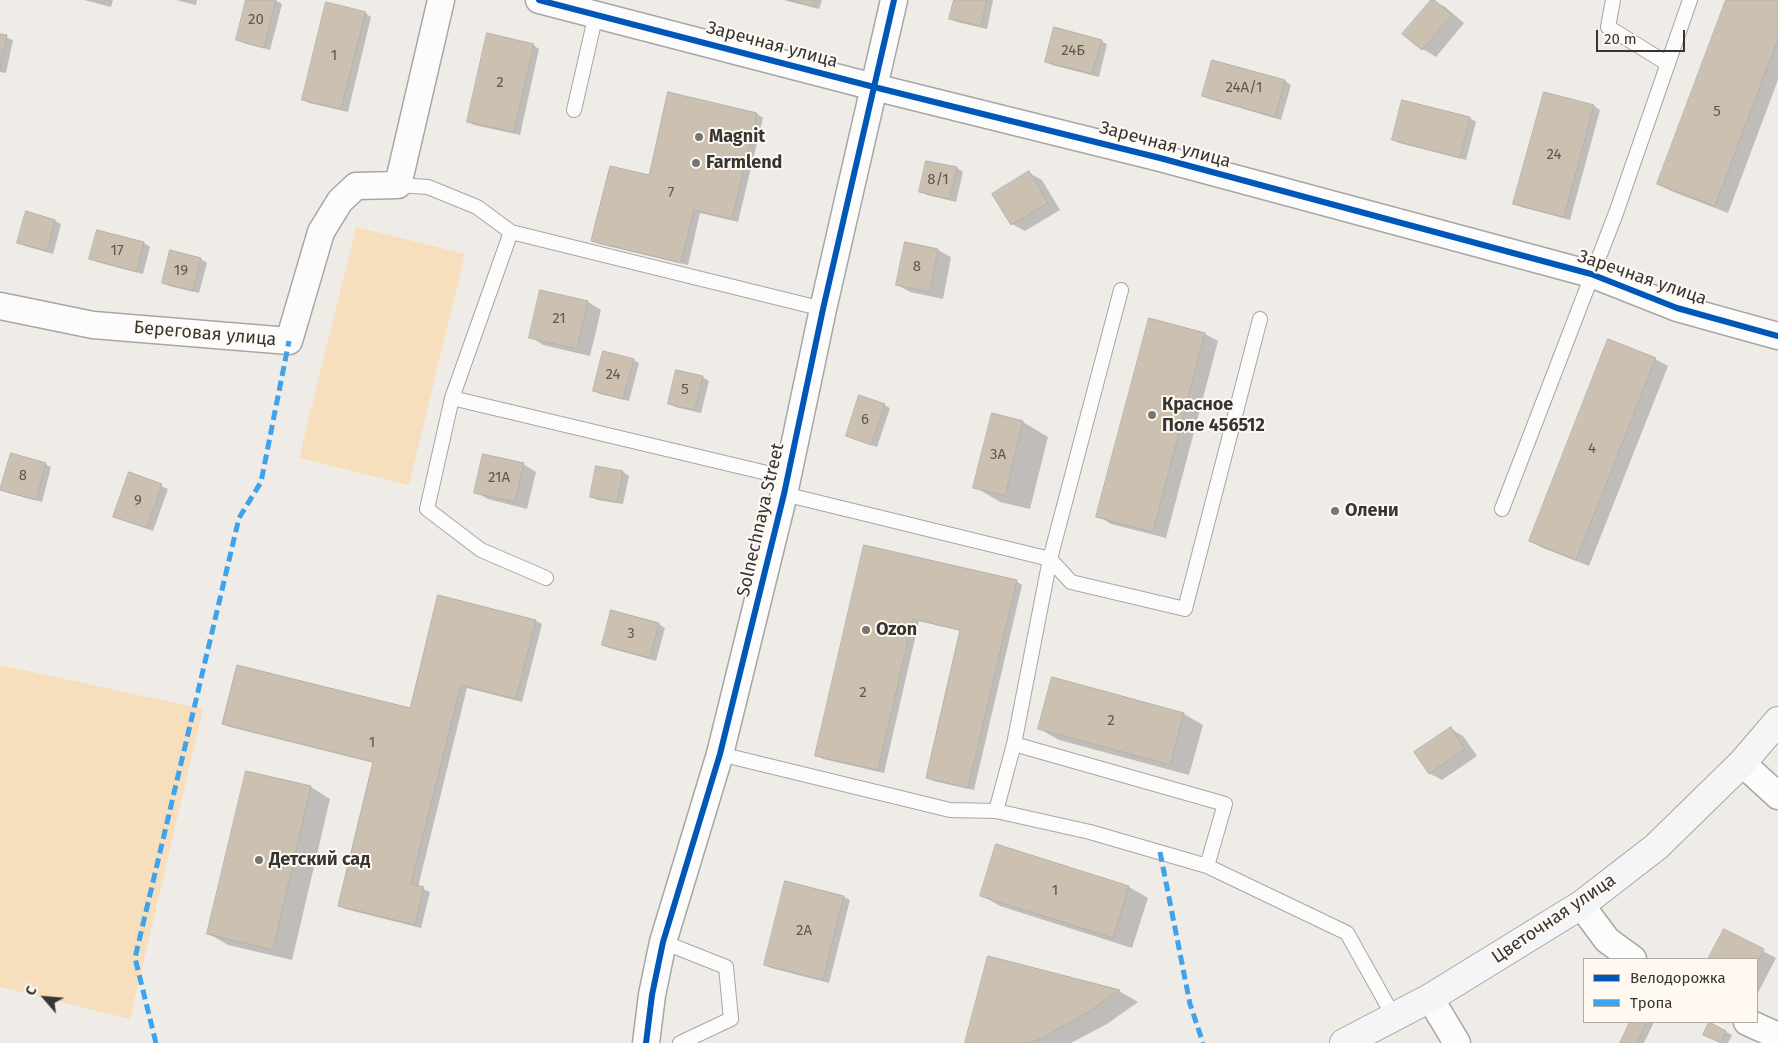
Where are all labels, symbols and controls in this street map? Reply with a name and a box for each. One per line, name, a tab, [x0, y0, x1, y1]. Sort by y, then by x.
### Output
house number: 20	[248, 11, 264, 29]
street label: Заречная улица	[704, 17, 840, 73]
scale bar	[1598, 20, 1687, 52]
text: 20 m	[1604, 30, 1637, 48]
house number: 24Б	[1061, 42, 1085, 60]
house number: 1	[331, 47, 337, 65]
house number: 2	[496, 74, 504, 92]
house number: 24А/1	[1226, 79, 1262, 97]
house number: 5	[1713, 103, 1721, 121]
street label: Заречная улица	[1097, 117, 1233, 173]
place label: Magnit	[709, 126, 765, 148]
marker: Magnit	[693, 131, 705, 143]
house number: 24	[1547, 146, 1561, 164]
place label: Farmlend	[706, 152, 782, 174]
marker: Farmlend	[690, 157, 702, 169]
house number: 8/1	[927, 171, 949, 189]
house number: 7	[668, 184, 674, 202]
house number: 17	[110, 242, 124, 260]
street label: Заречная улица	[1575, 246, 1709, 310]
house number: 8	[913, 258, 921, 276]
house number: 19	[174, 262, 188, 280]
house number: 21	[552, 310, 566, 328]
street label: Береговая улица	[133, 317, 277, 351]
house number: 24	[606, 366, 620, 384]
house number: 5	[681, 381, 689, 399]
place label: Красное Поле 456512	[1162, 394, 1265, 436]
marker: Красное Поле 456512	[1146, 409, 1158, 421]
house number: 6	[861, 411, 869, 429]
house number: 4	[1588, 440, 1596, 458]
street label: Solnechnaya Street	[733, 441, 789, 599]
house number: 3А	[990, 446, 1006, 464]
house number: 8	[19, 467, 27, 485]
house number: 21А	[488, 469, 510, 487]
house number: 9	[134, 492, 142, 510]
place label: Олени	[1345, 500, 1399, 522]
marker: Олени	[1329, 505, 1341, 517]
place label: Ozon	[876, 619, 917, 641]
marker: Ozon	[860, 624, 872, 636]
house number: 3	[627, 625, 635, 643]
house number: 2	[859, 684, 867, 702]
house number: 2	[1107, 712, 1115, 730]
house number: 1	[369, 734, 375, 752]
place label: Детский сад	[269, 849, 370, 871]
marker: Детский сад	[253, 854, 265, 866]
street label: Цветочная улица	[1488, 870, 1620, 968]
house number: 1	[1052, 882, 1058, 900]
house number: 2А	[796, 922, 812, 940]
legend	[1583, 958, 1758, 1023]
text: Велодорожка	[1630, 969, 1726, 987]
north arrow	[20, 973, 70, 1023]
text: С	[22, 984, 41, 998]
text: Тропа	[1630, 994, 1672, 1012]

